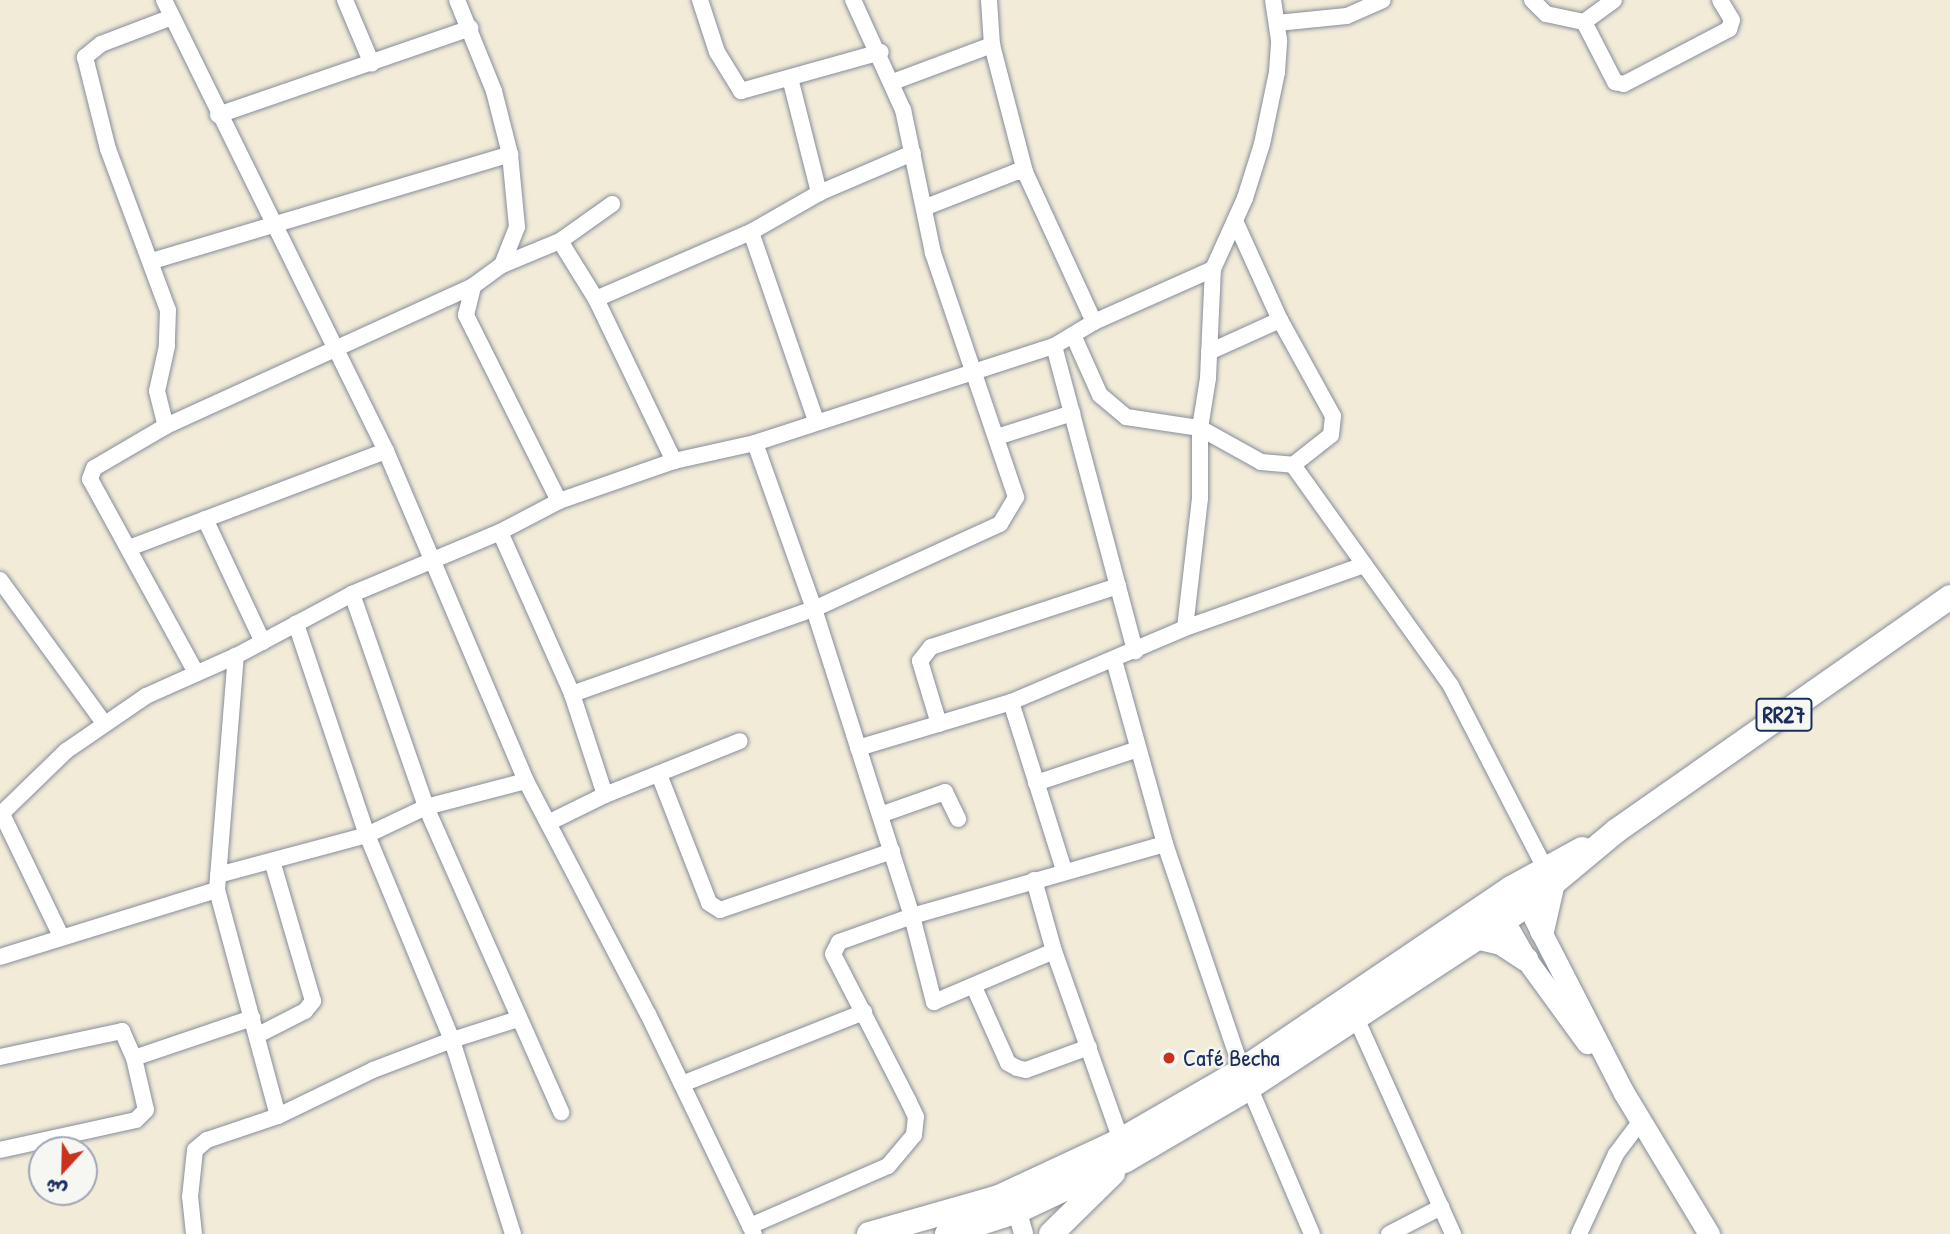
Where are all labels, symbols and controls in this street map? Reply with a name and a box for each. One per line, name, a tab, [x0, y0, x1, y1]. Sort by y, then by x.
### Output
road number: RR27	[1754, 695, 1814, 734]
place label: Café Becha	[1183, 1044, 1280, 1072]
marker: Café Becha	[1161, 1050, 1177, 1066]
north arrow	[28, 1136, 98, 1206]
text: ش	[41, 1173, 70, 1205]

